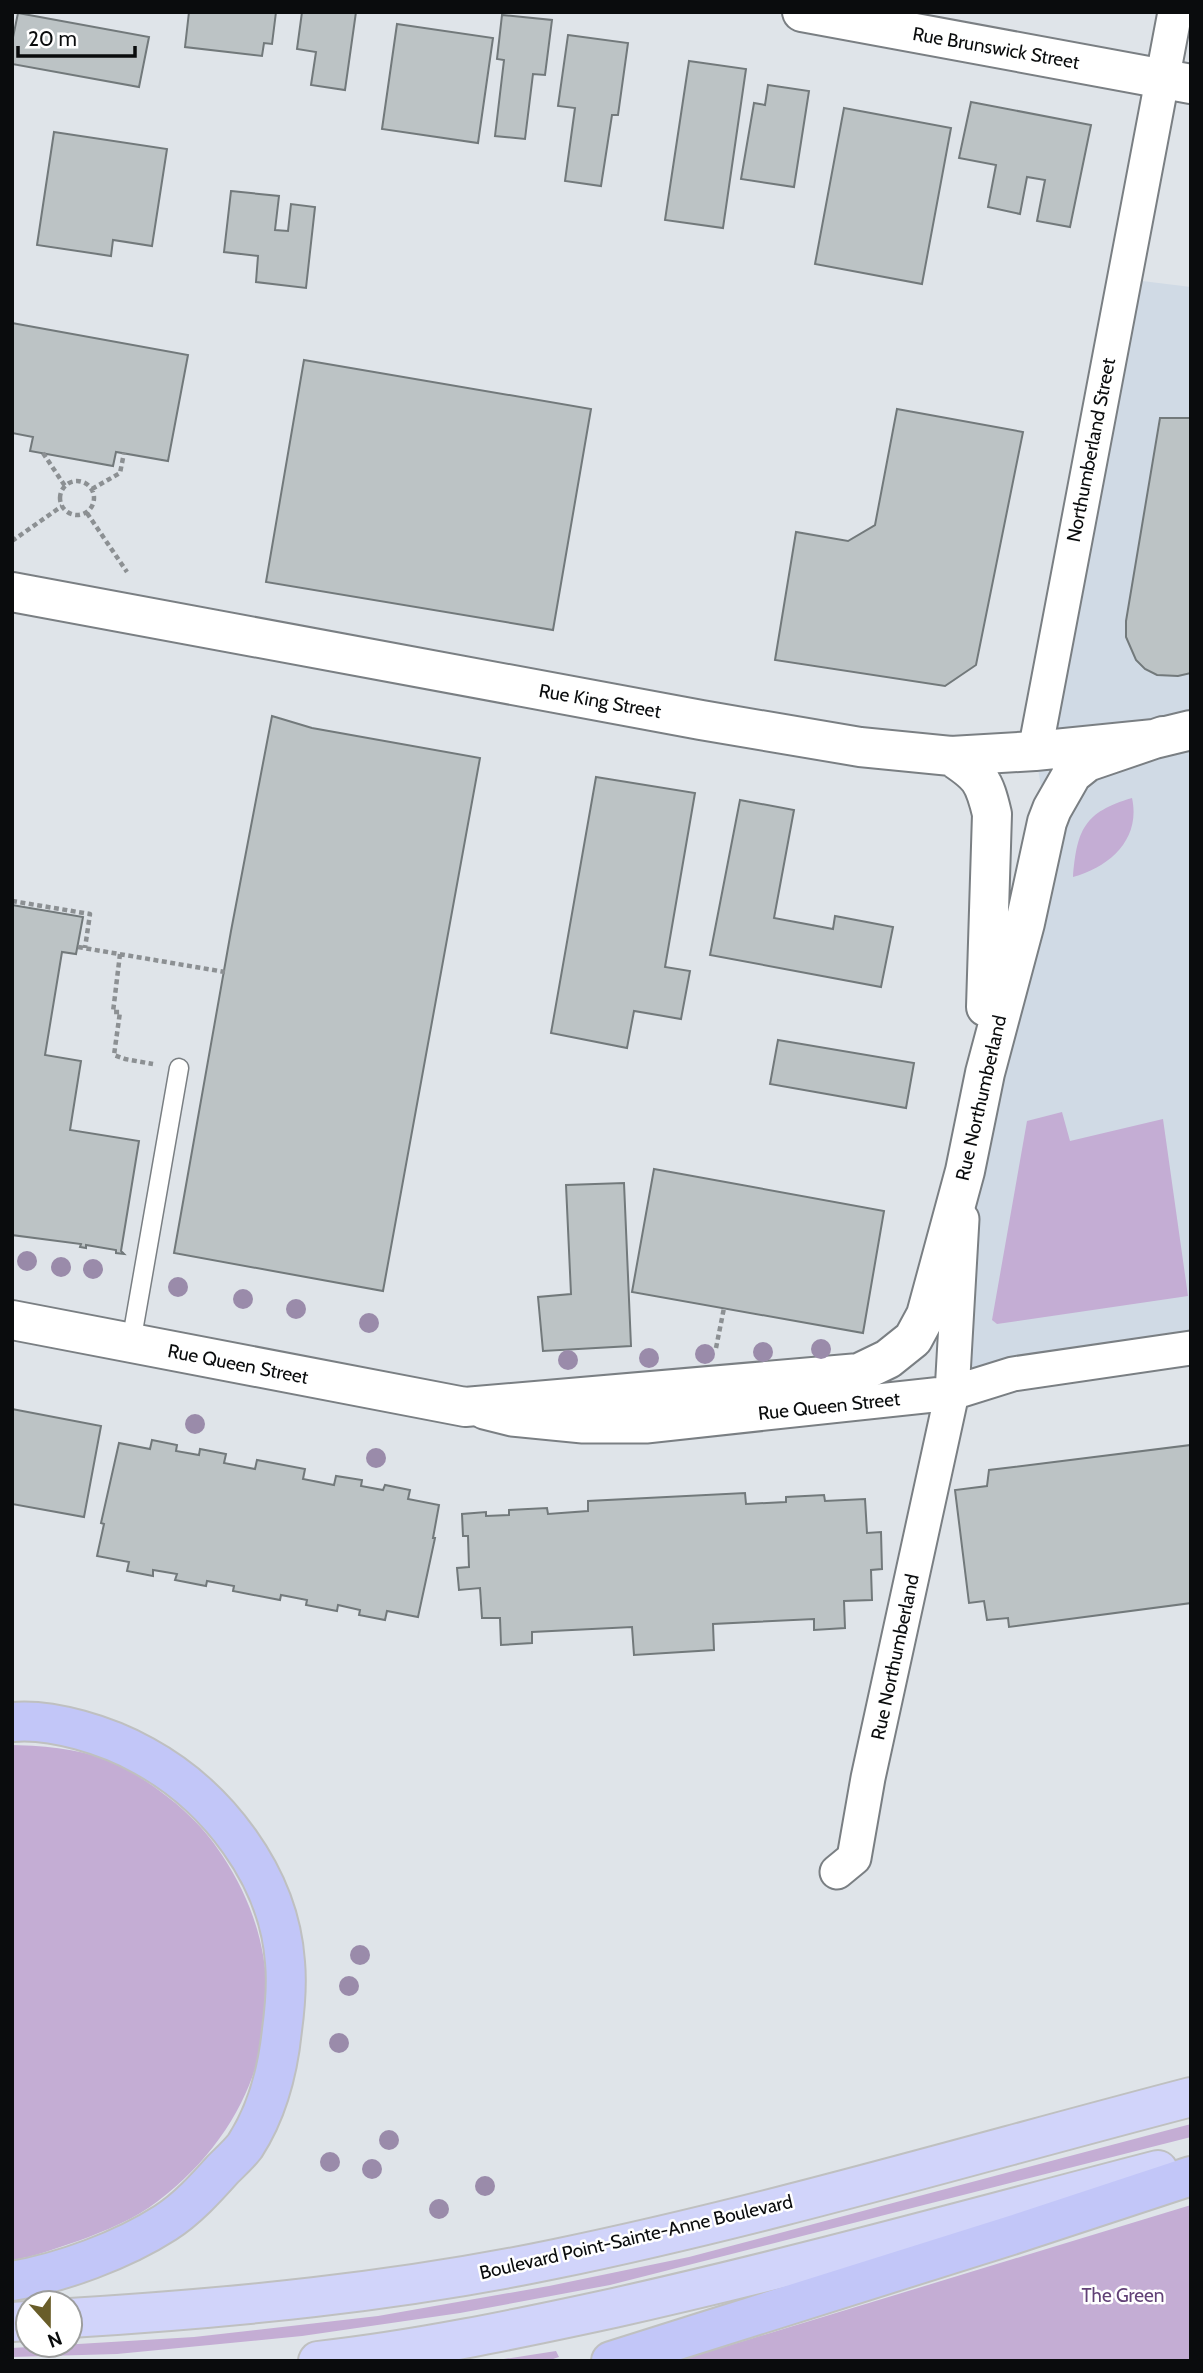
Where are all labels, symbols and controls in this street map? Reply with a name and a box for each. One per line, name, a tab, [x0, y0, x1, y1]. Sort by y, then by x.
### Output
scale bar	[18, 14, 135, 58]
street label: Rue Brunswick Street	[911, 22, 1082, 74]
text: 20 m	[28, 26, 77, 51]
street label: Northumberland Street	[1062, 355, 1120, 544]
street label: Rue King Street	[537, 679, 663, 723]
street label: Rue Northumberland	[951, 1013, 1011, 1183]
street label: Rue Queen Street	[166, 1339, 311, 1389]
street label: Rue Queen Street	[757, 1387, 902, 1425]
street label: Rue Northumberland	[866, 1572, 924, 1742]
street label: Boulevard Point-Sainte-Anne Boulevard	[477, 2190, 795, 2284]
park label: The Green	[1082, 2284, 1164, 2307]
north arrow	[14, 2289, 84, 2359]
text: N	[45, 2326, 65, 2353]

